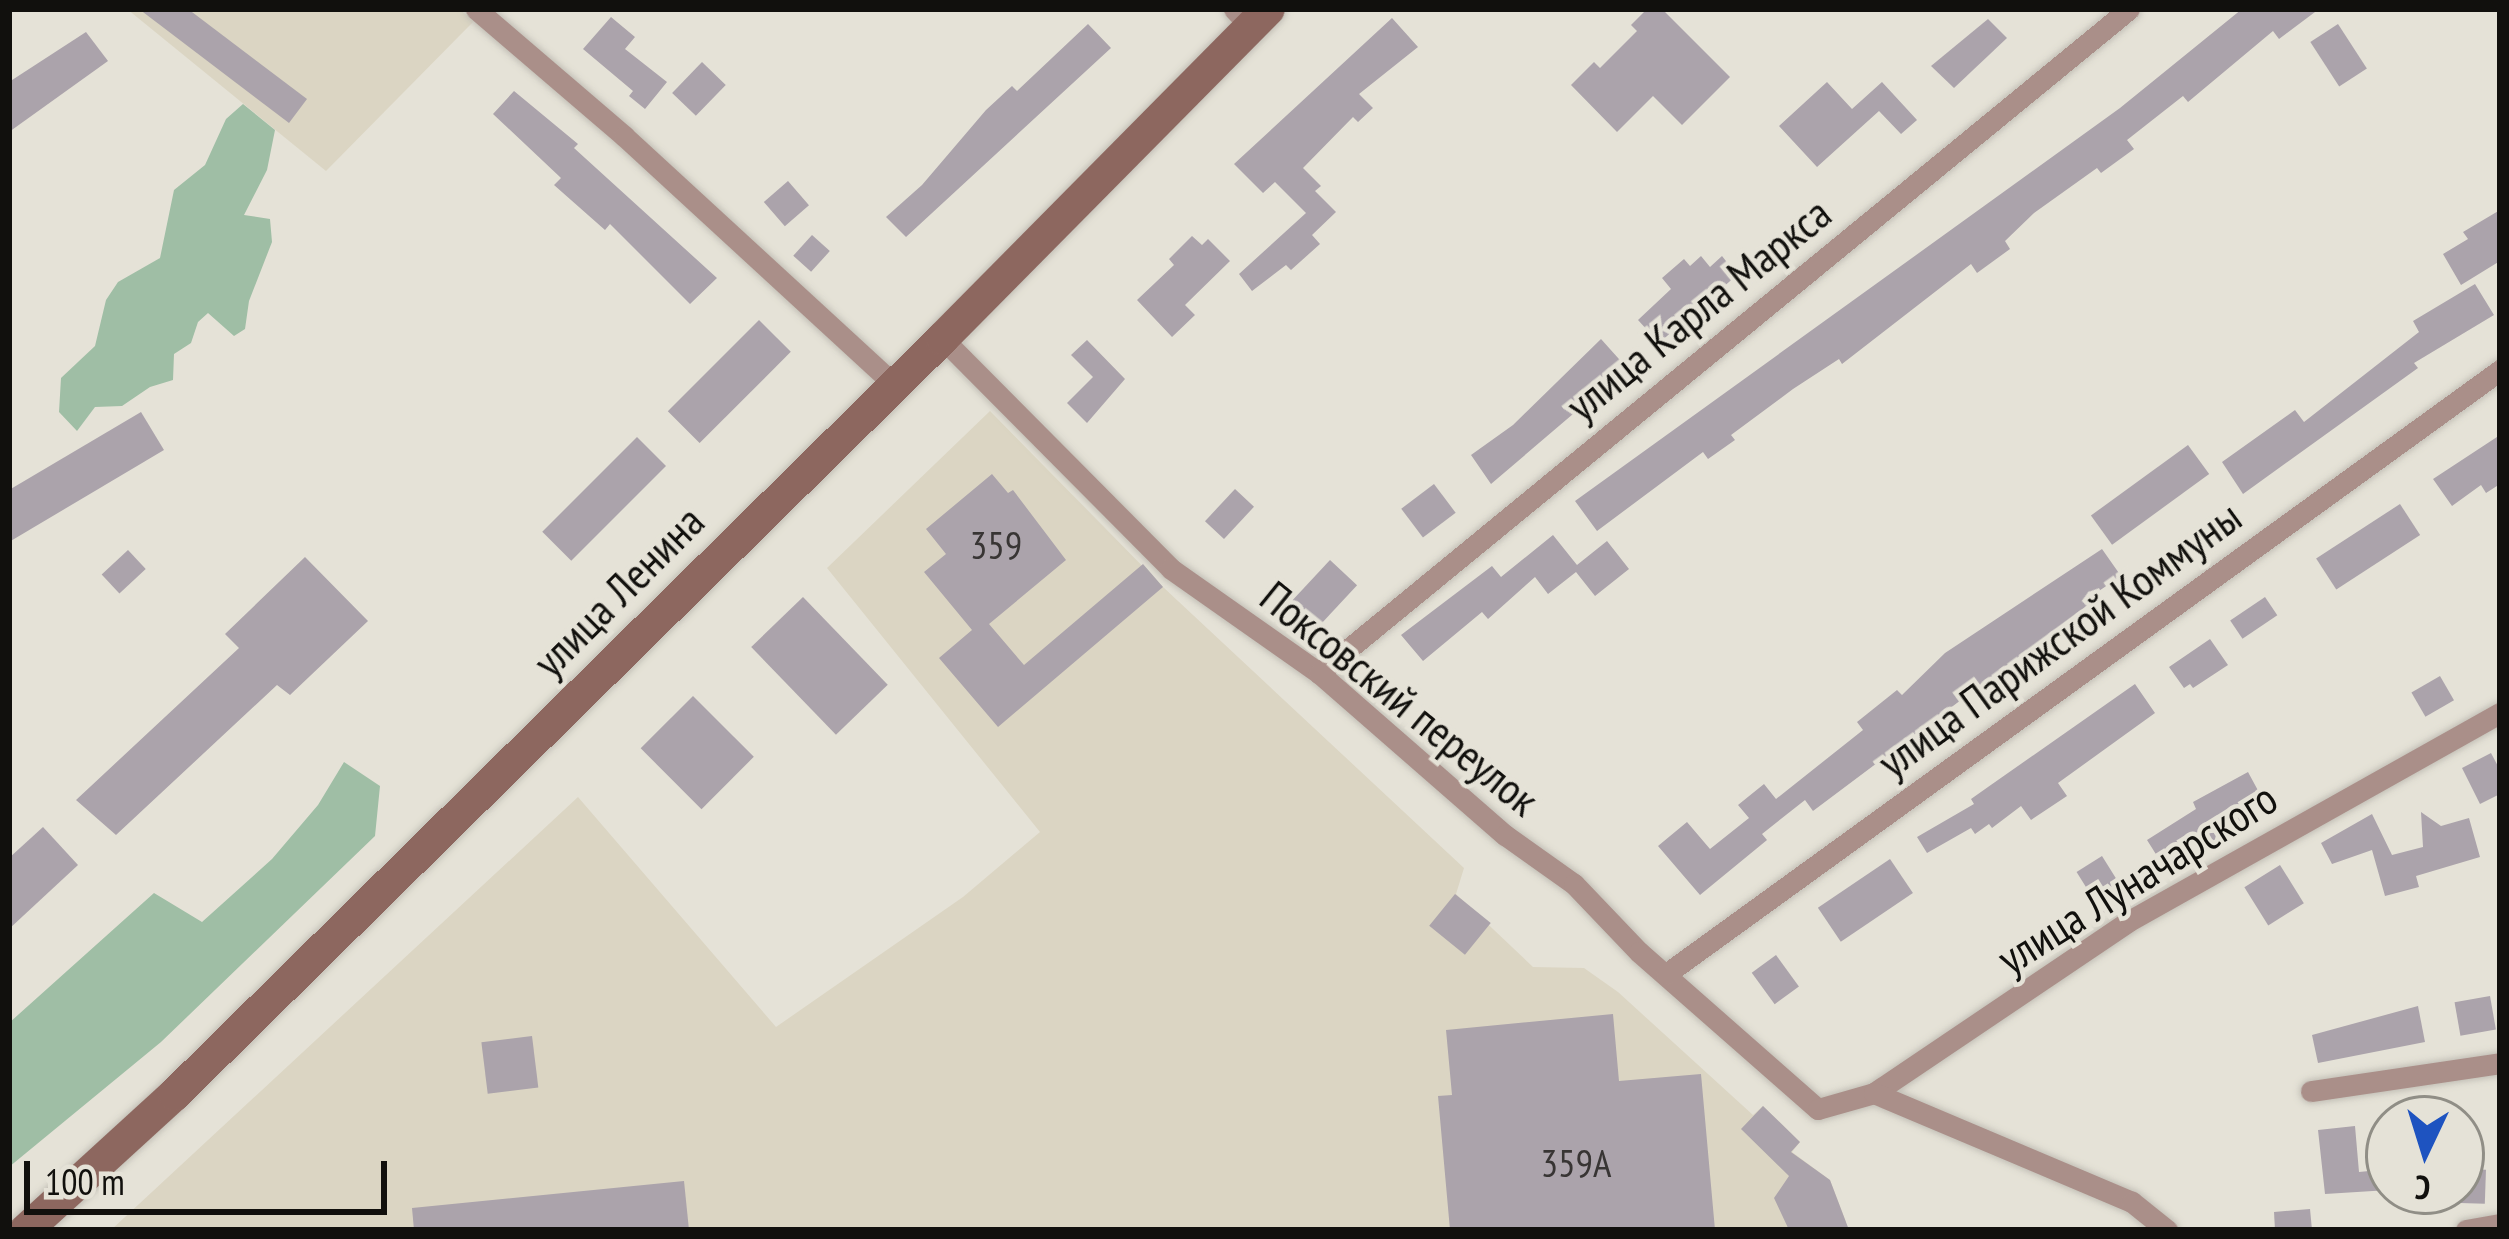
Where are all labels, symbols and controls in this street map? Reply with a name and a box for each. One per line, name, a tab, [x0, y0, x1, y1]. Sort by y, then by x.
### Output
street label: улица Карла Маркса	[1555, 186, 1841, 432]
street label: улица Парижской Коммуны	[1867, 489, 2251, 789]
street label: улица Ленина	[521, 494, 715, 688]
house number: 359	[970, 522, 1022, 568]
street label: Поксовский переулок	[1250, 569, 1550, 827]
street label: улица Луначарского	[1987, 771, 2287, 985]
north arrow	[2365, 1095, 2485, 1215]
scale bar	[30, 1137, 393, 1211]
house number: 359А	[1540, 1140, 1612, 1186]
text: 100 m	[45, 1158, 125, 1205]
text: С	[2414, 1166, 2432, 1210]

